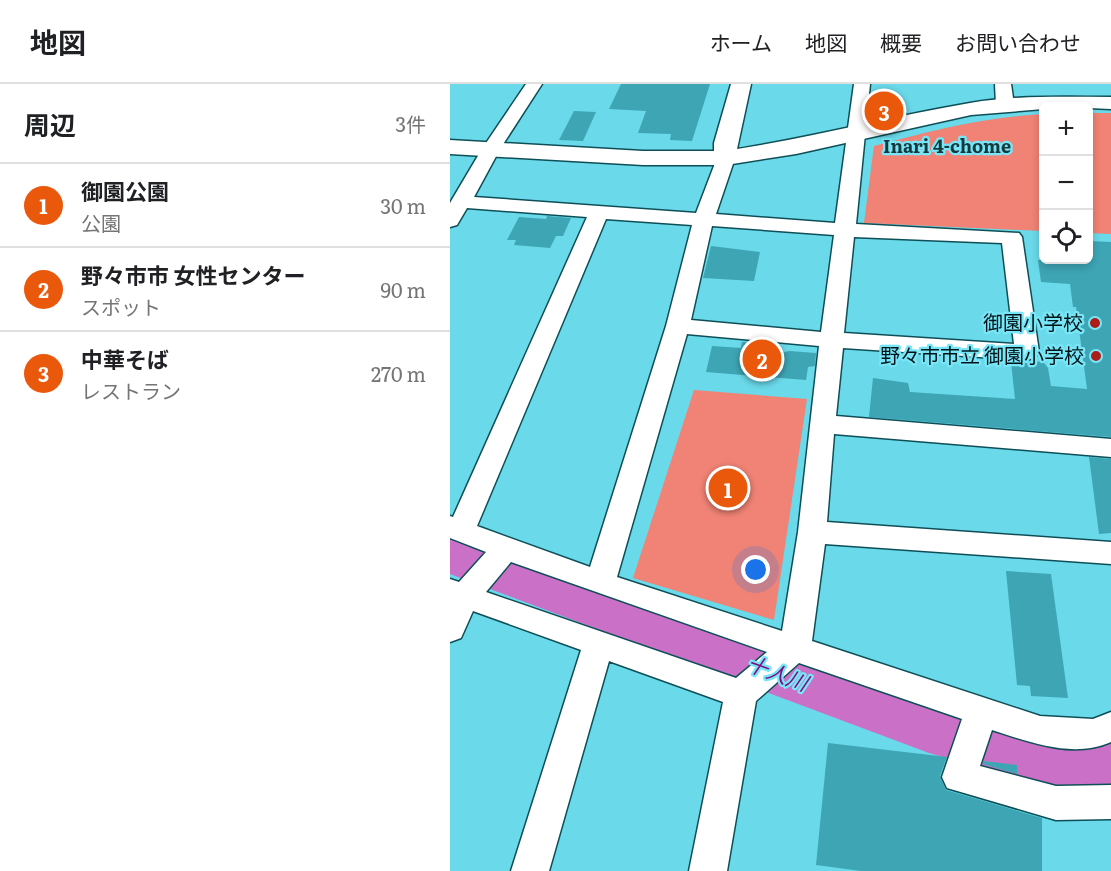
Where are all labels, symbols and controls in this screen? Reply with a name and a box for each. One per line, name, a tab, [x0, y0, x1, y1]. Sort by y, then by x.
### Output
text: 地図	[30, 20, 86, 62]
text: ホーム	[710, 26, 772, 57]
text: 地図	[805, 26, 847, 57]
text: 概要	[880, 26, 922, 57]
text: お問い合わせ	[955, 26, 1081, 57]
pin: 3	[864, 88, 904, 134]
map controls	[1039, 102, 1093, 264]
button: +	[1039, 102, 1093, 156]
text: 周辺	[24, 104, 76, 143]
text: 3件	[395, 108, 426, 138]
district label: Inari 4-chome	[883, 132, 1011, 159]
button: −	[1039, 156, 1093, 210]
text: 御園公園	[81, 174, 169, 207]
text: 1	[39, 190, 48, 220]
text: 30 m	[380, 190, 426, 220]
text: 公園	[81, 207, 121, 237]
button: locate	[1039, 210, 1093, 264]
text: 野々市市 女性センター	[81, 258, 305, 291]
text: 2	[38, 274, 49, 304]
text: 90 m	[381, 274, 426, 304]
text: スポット	[81, 291, 161, 321]
place label: 御園小学校	[983, 306, 1083, 336]
marker: 御園小学校	[1088, 316, 1102, 330]
pin: 2	[742, 336, 782, 382]
place label: 野々市市立 御園小学校	[880, 339, 1084, 369]
text: 中華そば	[81, 342, 169, 375]
marker: 野々市市立 御園小学校	[1089, 349, 1103, 363]
text: 3	[38, 358, 49, 388]
text: 270 m	[371, 358, 426, 388]
text: レストラン	[81, 375, 181, 405]
pin: 1	[708, 466, 748, 510]
your location	[741, 555, 770, 584]
water label: 十人川	[743, 646, 815, 698]

